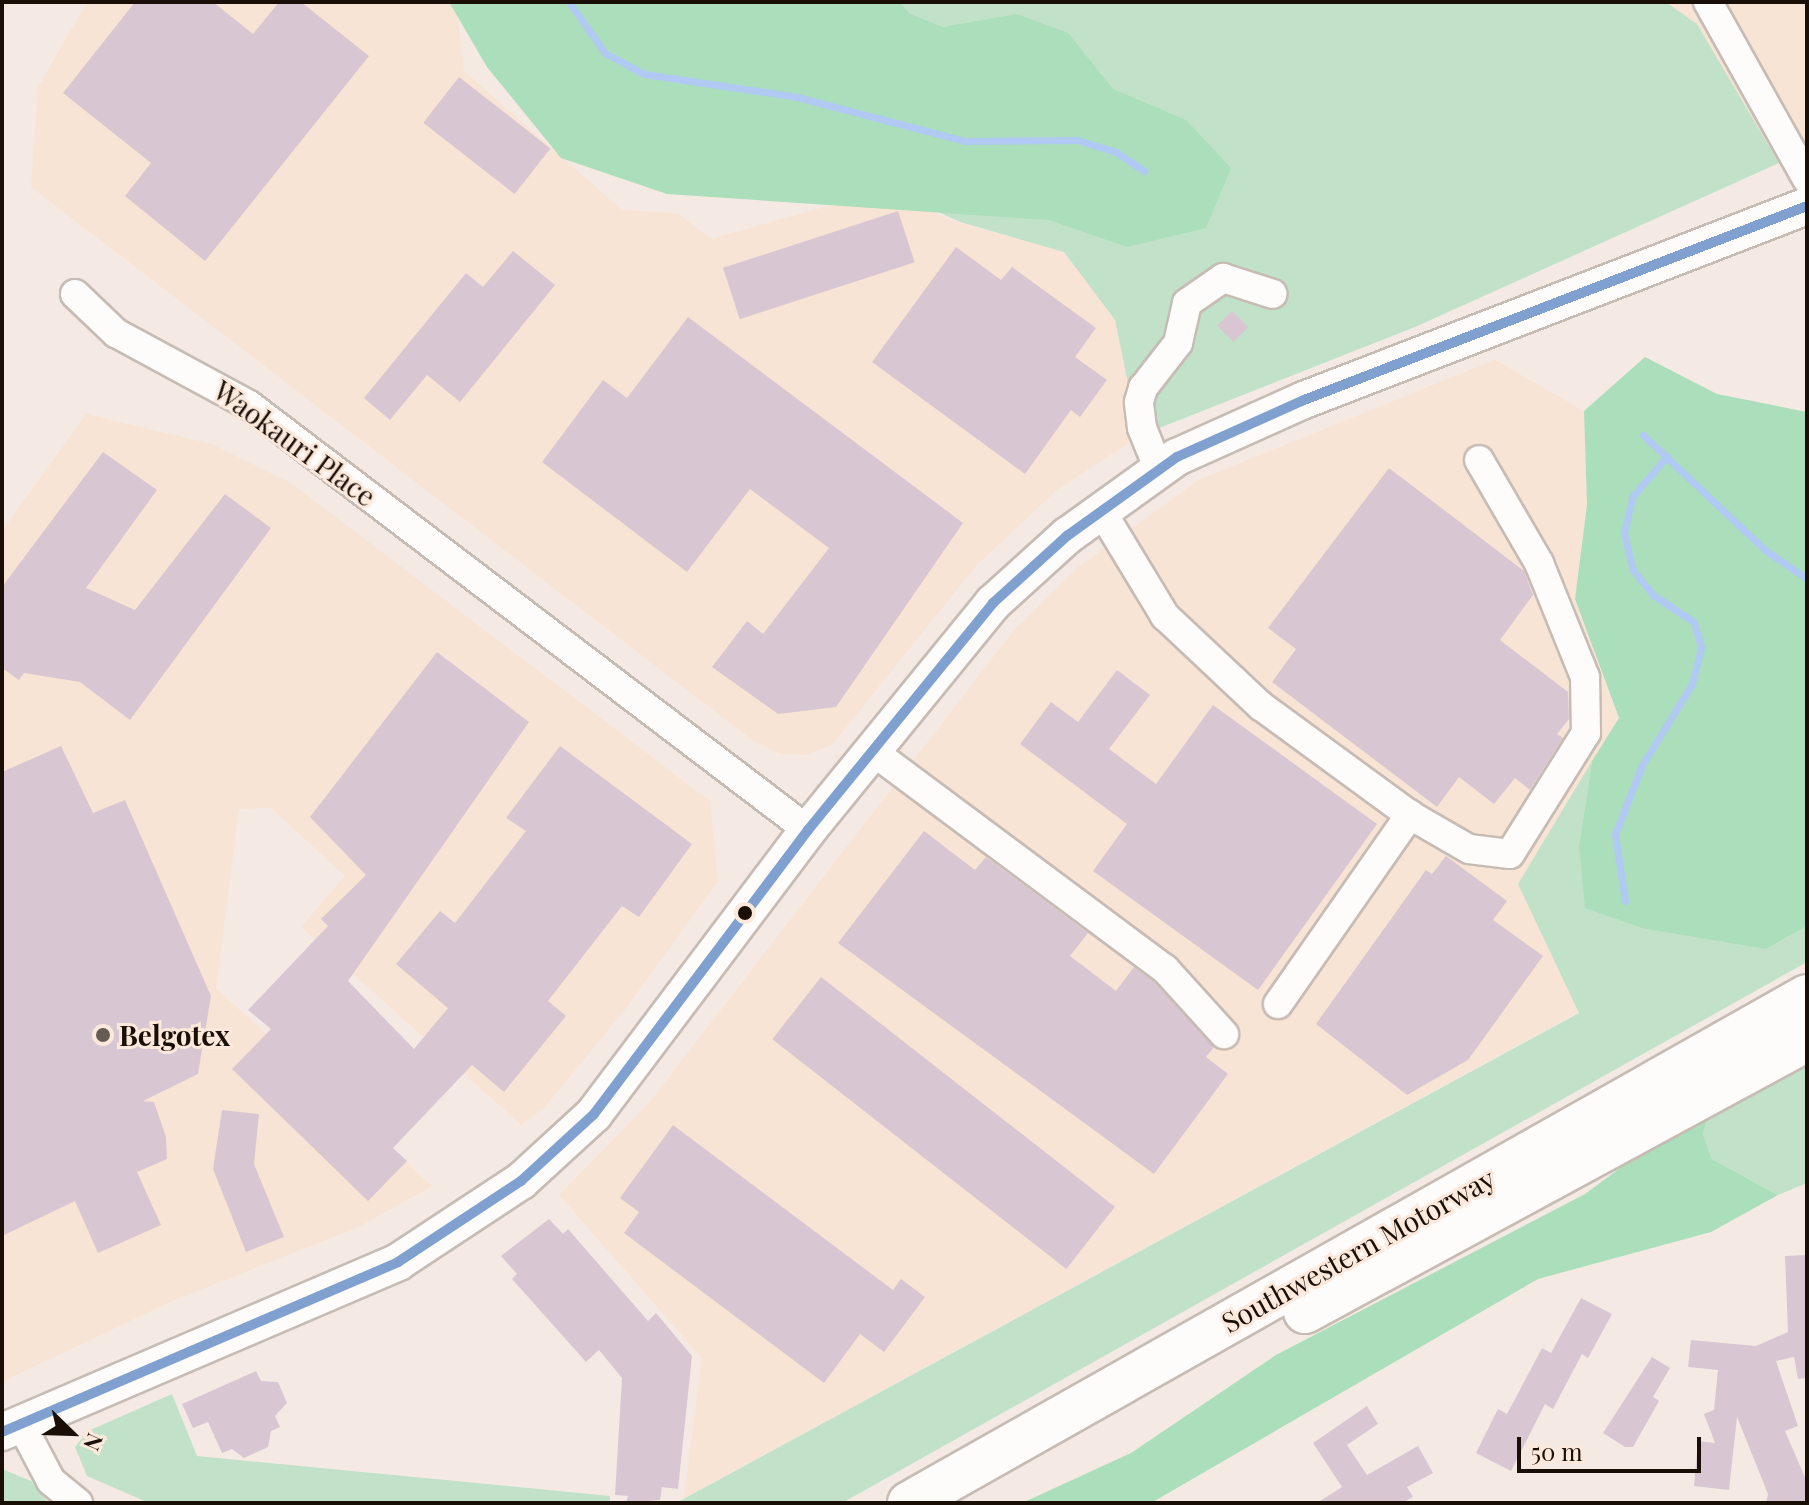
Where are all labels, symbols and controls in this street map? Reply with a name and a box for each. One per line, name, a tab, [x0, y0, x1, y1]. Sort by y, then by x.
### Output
street label: Waokauri Place	[208, 373, 382, 513]
unlabelled marker	[737, 905, 753, 921]
place label: Belgotex	[119, 1018, 230, 1052]
marker: Belgotex	[94, 1026, 112, 1044]
street label: Southwestern Motorway	[1215, 1161, 1501, 1339]
north arrow	[32, 1393, 112, 1473]
scale bar	[1521, 1421, 1705, 1471]
text: N	[77, 1429, 111, 1456]
text: 50 m	[1531, 1435, 1583, 1467]

